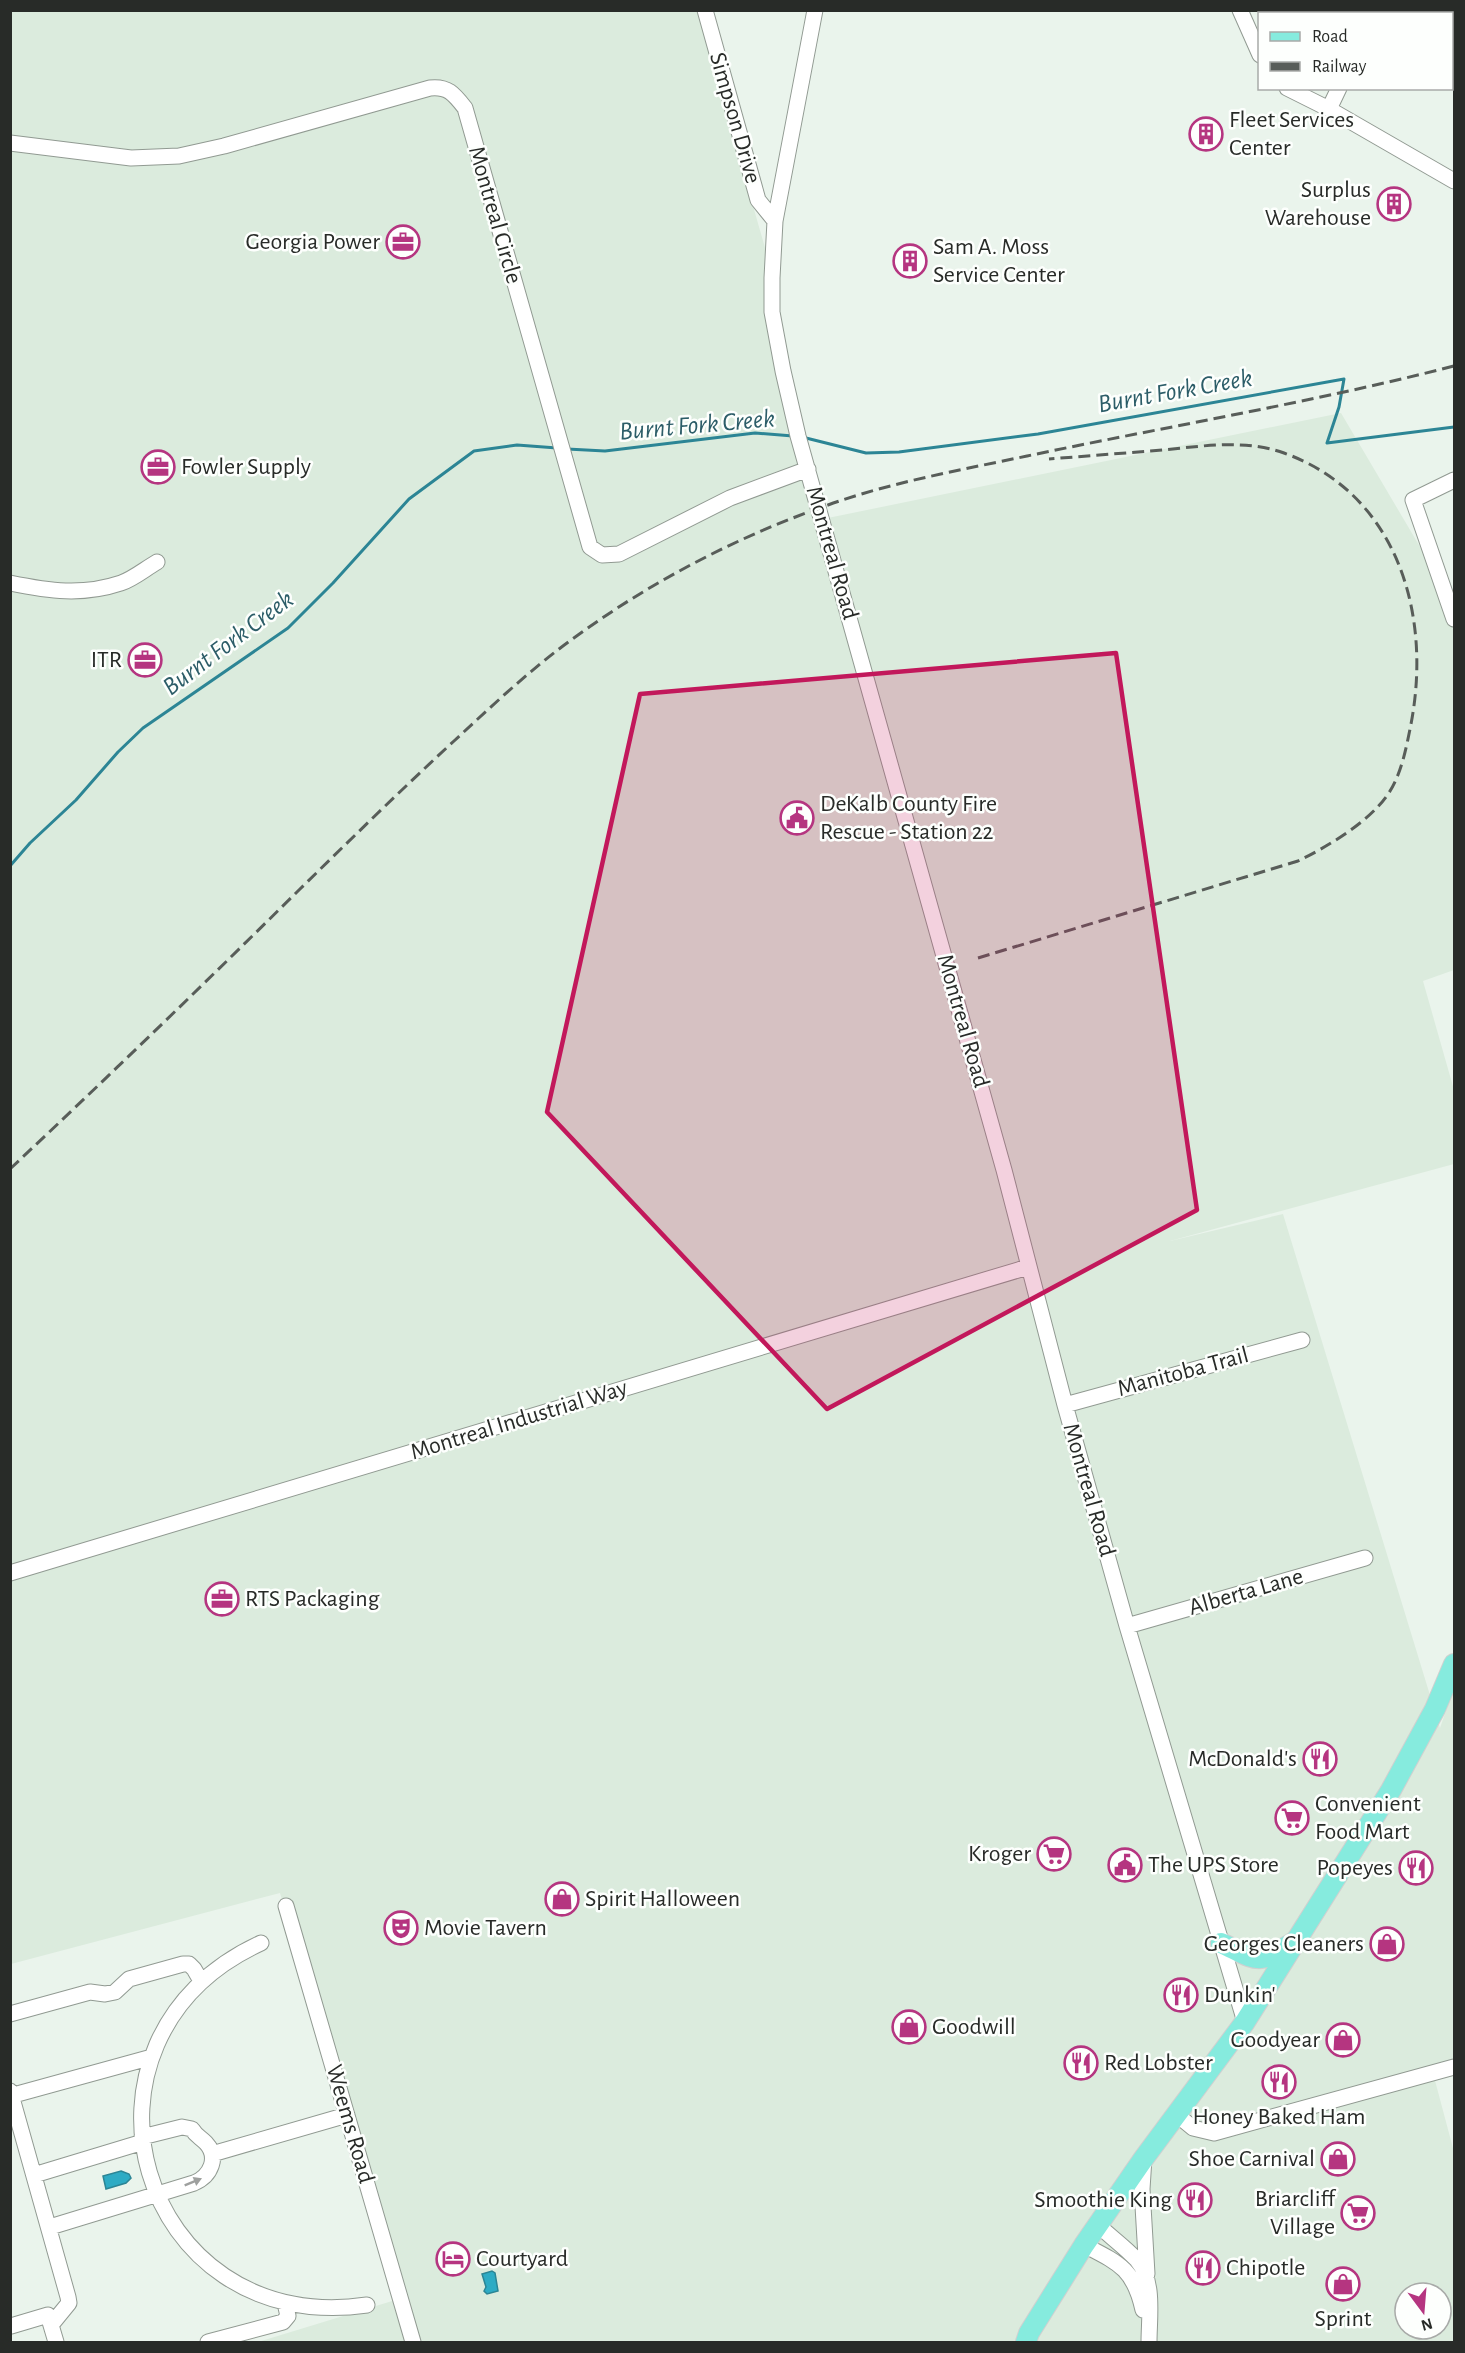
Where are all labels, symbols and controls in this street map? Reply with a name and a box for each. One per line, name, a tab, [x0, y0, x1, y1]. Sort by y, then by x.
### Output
legend	[1258, 12, 1453, 90]
text: Road	[1312, 28, 1348, 46]
street label: Simpson Drive	[705, 50, 765, 186]
text: Railway	[1312, 58, 1367, 76]
place label: Fleet Services Center	[1229, 108, 1354, 160]
building icon: Fleet Services Center	[1188, 116, 1224, 152]
street label: Montreal Circle	[464, 143, 526, 287]
place label: Surplus Warehouse	[1265, 178, 1371, 230]
building icon: Surplus Warehouse	[1376, 186, 1412, 222]
office icon: Georgia Power	[385, 224, 421, 260]
place label: Georgia Power	[246, 230, 380, 254]
place label: Sam A. Moss Service Center	[933, 235, 1065, 287]
building icon: Sam A. Moss Service Center	[892, 243, 928, 279]
water label: Burnt Fork Creek	[1096, 365, 1254, 417]
water label: Burnt Fork Creek	[618, 405, 776, 445]
office icon: Fowler Supply	[140, 449, 176, 485]
place label: Fowler Supply	[181, 455, 311, 479]
street label: Montreal Road	[802, 484, 862, 622]
water label: Burnt Fork Creek	[158, 586, 298, 700]
office icon: ITR	[127, 642, 163, 678]
place label: ITR	[91, 648, 122, 672]
place label: DeKalb County Fire Rescue - Station 22	[820, 792, 997, 844]
public building icon: DeKalb County Fire Rescue - Station 22	[779, 800, 815, 836]
street label: Montreal Road	[933, 952, 993, 1090]
street label: Manitoba Trail	[1115, 1343, 1251, 1401]
street label: Montreal Industrial Way	[408, 1376, 630, 1464]
street label: Montreal Road	[1059, 1421, 1119, 1559]
street label: Alberta Lane	[1186, 1564, 1306, 1620]
office icon: RTS Packaging	[204, 1581, 240, 1617]
place label: RTS Packaging	[245, 1587, 380, 1611]
restaurant icon: McDonald's	[1302, 1741, 1338, 1777]
place label: McDonald's	[1188, 1747, 1297, 1771]
place label: Convenient Food Mart	[1315, 1792, 1421, 1844]
supermarket icon: Convenient Food Mart	[1274, 1800, 1310, 1836]
supermarket icon: Kroger	[1036, 1836, 1072, 1872]
place label: Kroger	[968, 1842, 1031, 1866]
public building icon: The UPS Store	[1107, 1847, 1143, 1883]
restaurant icon: Popeyes	[1398, 1850, 1434, 1886]
place label: The UPS Store	[1148, 1853, 1279, 1877]
place label: Popeyes	[1317, 1856, 1393, 1880]
shop icon: Spirit Halloween	[544, 1881, 580, 1917]
place label: Spirit Halloween	[585, 1887, 740, 1911]
theatre icon: Movie Tavern	[383, 1910, 419, 1946]
place label: Movie Tavern	[424, 1916, 547, 1940]
shop icon: Georges Cleaners	[1369, 1926, 1405, 1962]
place label: Georges Cleaners	[1204, 1932, 1364, 1956]
restaurant icon: Dunkin'	[1163, 1977, 1199, 2013]
place label: Dunkin'	[1204, 1983, 1275, 2007]
shop icon: Goodwill	[891, 2009, 927, 2045]
place label: Goodwill	[932, 2015, 1016, 2039]
shop icon: Goodyear	[1325, 2022, 1361, 2058]
place label: Goodyear	[1231, 2028, 1320, 2052]
restaurant icon: Red Lobster	[1063, 2045, 1099, 2081]
place label: Red Lobster	[1104, 2051, 1213, 2075]
street label: Weems Road	[322, 2062, 378, 2186]
restaurant icon: Honey Baked Ham	[1261, 2064, 1297, 2100]
place label: Honey Baked Ham	[1192, 2105, 1366, 2129]
shop icon: Shoe Carnival	[1320, 2141, 1356, 2177]
place label: Shoe Carnival	[1189, 2147, 1315, 2171]
one-way arrow	[185, 2177, 203, 2187]
restaurant icon: Smoothie King	[1177, 2182, 1213, 2218]
place label: Briarcliff Village	[1255, 2187, 1337, 2239]
place label: Smoothie King	[1034, 2188, 1172, 2212]
supermarket icon: Briarcliff Village	[1340, 2195, 1376, 2231]
hotel icon: Courtyard	[435, 2241, 471, 2277]
place label: Courtyard	[476, 2247, 568, 2271]
restaurant icon: Chipotle	[1185, 2250, 1221, 2286]
place label: Chipotle	[1226, 2256, 1305, 2280]
shop icon: Sprint	[1325, 2266, 1361, 2302]
north arrow	[1393, 2281, 1453, 2341]
place label: Sprint	[1315, 2307, 1372, 2331]
text: N	[1419, 2315, 1434, 2334]

